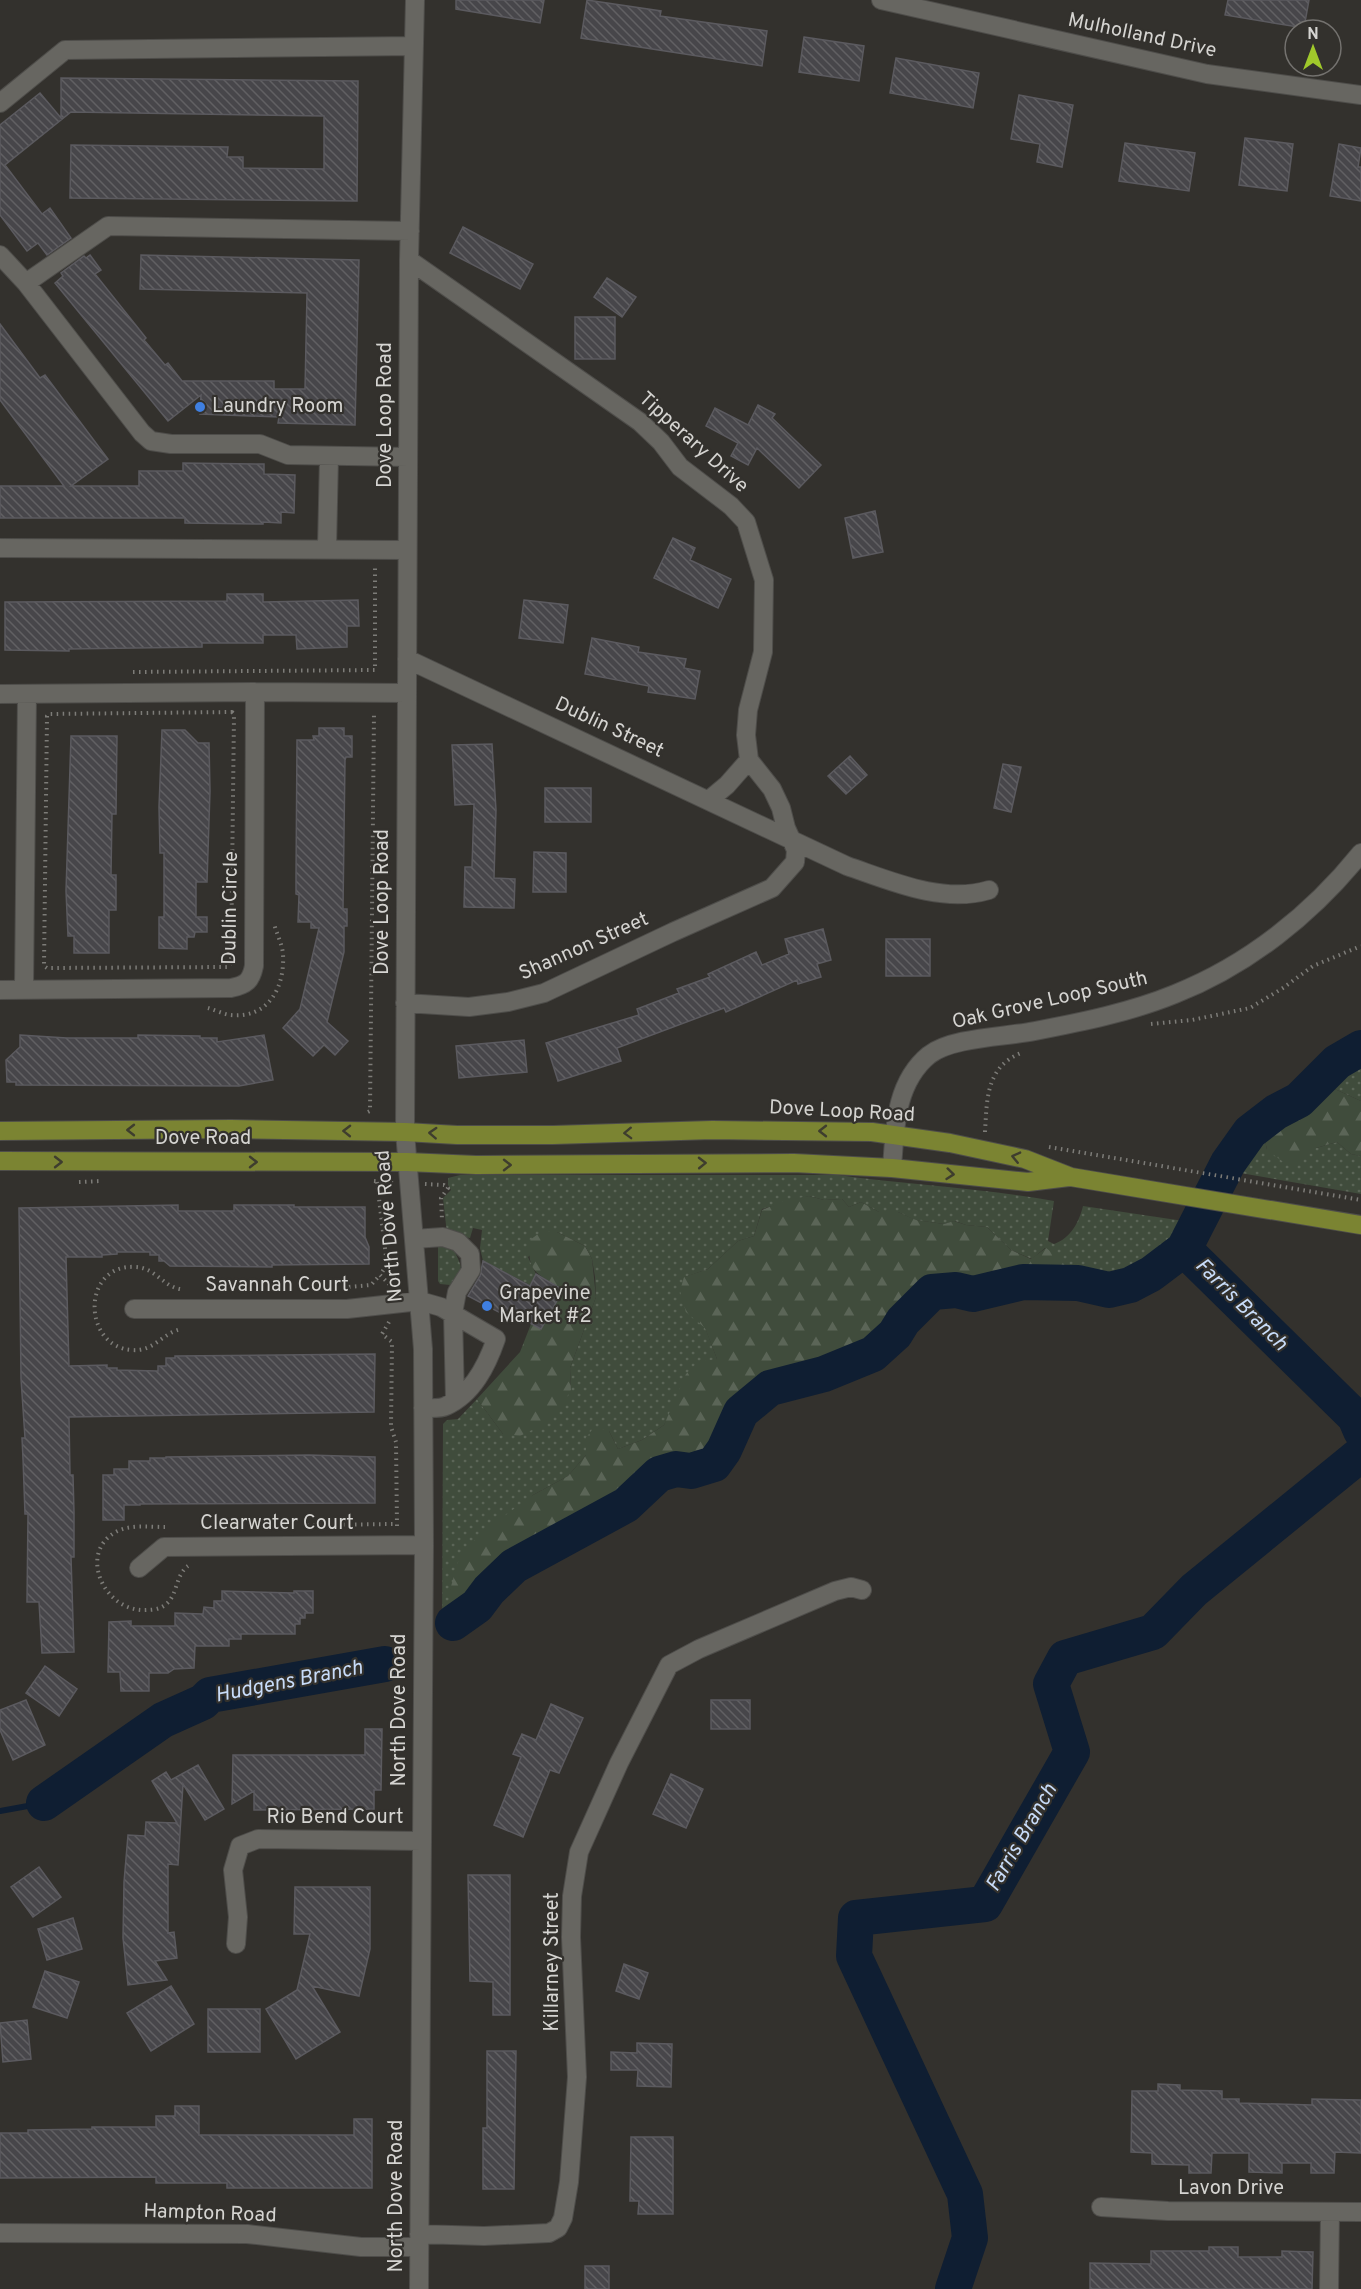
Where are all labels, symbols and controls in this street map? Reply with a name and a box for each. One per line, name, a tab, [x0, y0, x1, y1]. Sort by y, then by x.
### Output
street label: Mulholland Drive	[1065, 8, 1219, 64]
north arrow	[1283, 18, 1343, 78]
text: N	[1307, 25, 1319, 45]
street label: Dove Loop Road	[373, 342, 399, 488]
street label: Tipperary Drive	[633, 387, 753, 499]
place label: Laundry Room	[212, 394, 343, 420]
marker: Laundry Room	[193, 400, 207, 414]
street label: Dublin Street	[550, 691, 668, 765]
street label: Dove Loop Road	[370, 829, 396, 975]
street label: Dublin Circle	[217, 851, 245, 965]
street label: Shannon Street	[515, 907, 653, 987]
street label: Oak Grove Loop South	[950, 966, 1150, 1036]
street label: Dove Loop Road	[768, 1095, 916, 1129]
one-way arrow	[126, 1124, 135, 1136]
one-way arrow	[342, 1125, 351, 1137]
one-way arrow	[819, 1125, 828, 1137]
street label: Dove Road	[155, 1126, 251, 1152]
one-way arrow	[624, 1126, 633, 1139]
one-way arrow	[429, 1127, 438, 1140]
street label: North Dove Road	[370, 1149, 410, 1303]
one-way arrow	[1011, 1152, 1021, 1165]
one-way arrow	[54, 1156, 63, 1168]
one-way arrow	[249, 1156, 258, 1168]
one-way arrow	[698, 1157, 707, 1169]
one-way arrow	[503, 1159, 512, 1171]
one-way arrow	[945, 1167, 955, 1180]
water label: Farris Branch	[1189, 1253, 1294, 1358]
street label: Savannah Court	[205, 1273, 349, 1299]
place label: Grapevine Market #2	[499, 1281, 592, 1330]
marker: Grapevine Market #2	[480, 1299, 494, 1313]
street label: Clearwater Court	[200, 1511, 354, 1537]
street label: North Dove Road	[387, 1634, 413, 1786]
water label: Hudgens Branch	[213, 1654, 366, 1710]
water label: Farris Branch	[980, 1779, 1064, 1897]
street label: Rio Bend Court	[266, 1805, 404, 1831]
street label: Killarney Street	[540, 1892, 566, 2032]
street label: North Dove Road	[384, 2120, 410, 2272]
street label: Lavon Drive	[1178, 2176, 1284, 2202]
street label: Hampton Road	[143, 2199, 277, 2229]

